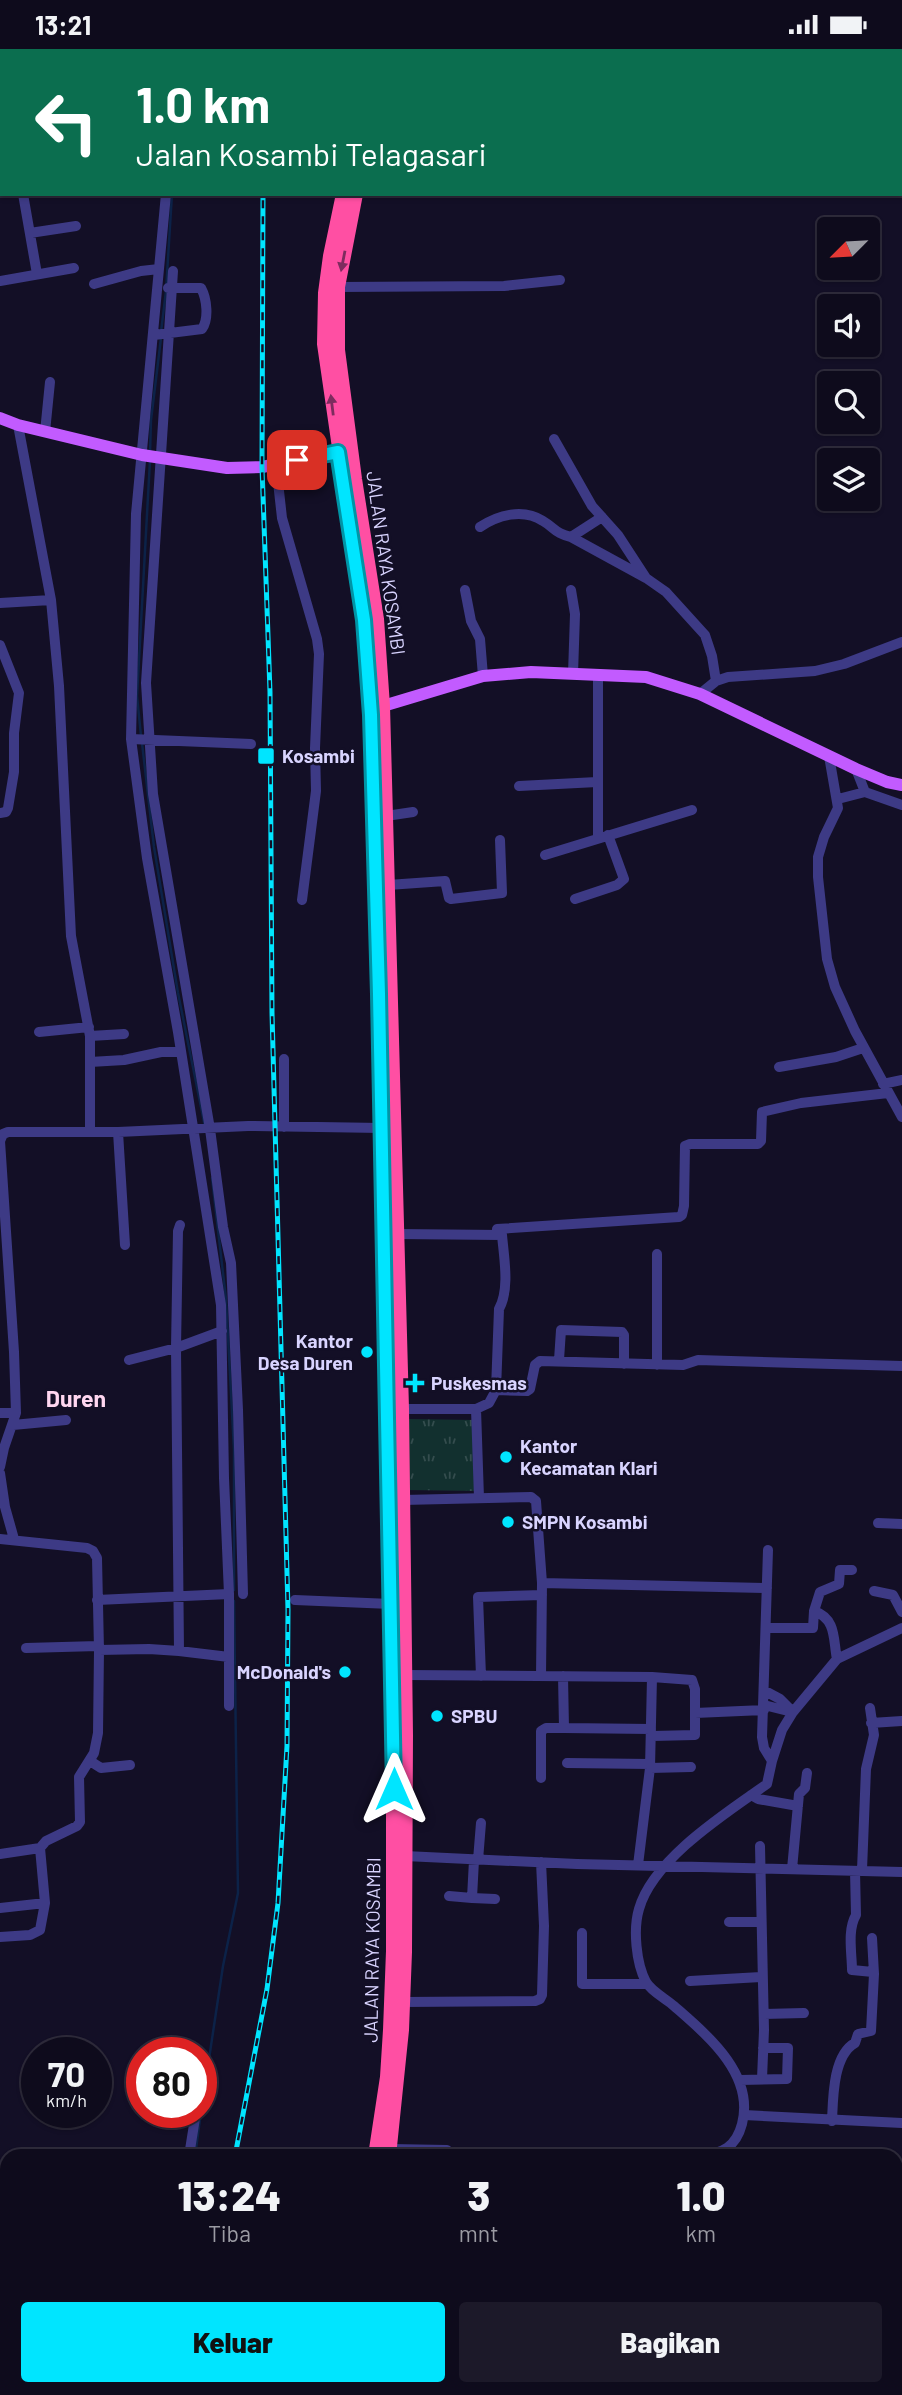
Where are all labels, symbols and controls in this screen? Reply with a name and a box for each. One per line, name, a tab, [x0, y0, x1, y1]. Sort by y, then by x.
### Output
text: 13:21	[35, 9, 91, 40]
text: 1.0 km	[136, 74, 270, 133]
icon: left	[21, 77, 112, 168]
text: Jalan Kosambi Telagasari	[136, 134, 487, 172]
north arrow	[817, 217, 880, 280]
map controls	[817, 217, 880, 511]
one-way arrow	[337, 250, 348, 272]
button: sound	[817, 294, 880, 357]
button: search	[817, 371, 880, 434]
one-way arrow	[327, 393, 338, 415]
pin	[267, 430, 327, 490]
icon: arrive	[278, 441, 316, 479]
button: layers	[817, 448, 880, 511]
street label: JALAN RAYA KOSAMBI	[362, 470, 411, 656]
place label: Kosambi	[282, 744, 355, 767]
marker: Kosambi	[256, 746, 276, 766]
place label: Kantor Desa Duren	[258, 1329, 354, 1374]
marker: Kantor Desa Duren	[359, 1344, 375, 1360]
place label: Puskesmas	[431, 1371, 527, 1394]
marker: Puskesmas	[405, 1373, 425, 1393]
district label: Duren	[46, 1384, 106, 1412]
place label: Kantor Kecamatan Klari	[520, 1434, 658, 1479]
marker: Kantor Kecamatan Klari	[498, 1449, 514, 1465]
place label: SMPN Kosambi	[522, 1510, 647, 1533]
marker: SMPN Kosambi	[500, 1514, 516, 1530]
place label: McDonald's	[237, 1660, 331, 1683]
marker: McDonald's	[337, 1664, 353, 1680]
place label: SPBU	[451, 1704, 497, 1727]
marker: SPBU	[429, 1708, 445, 1724]
position arrow	[357, 1752, 431, 1826]
street label: JALAN RAYA KOSAMBI	[358, 1857, 385, 2043]
speed limit sign: 80	[126, 2037, 217, 2128]
text: 70	[48, 2052, 85, 2094]
text: km/h	[46, 2089, 87, 2111]
text: 13:24	[178, 2169, 281, 2219]
text: 3	[467, 2169, 490, 2219]
text: 1.0	[676, 2169, 725, 2219]
text: Tiba	[208, 2219, 251, 2247]
text: mnt	[459, 2219, 499, 2247]
text: km	[686, 2219, 716, 2247]
button: Keluar	[21, 2302, 445, 2382]
button: Bagikan	[459, 2302, 882, 2382]

